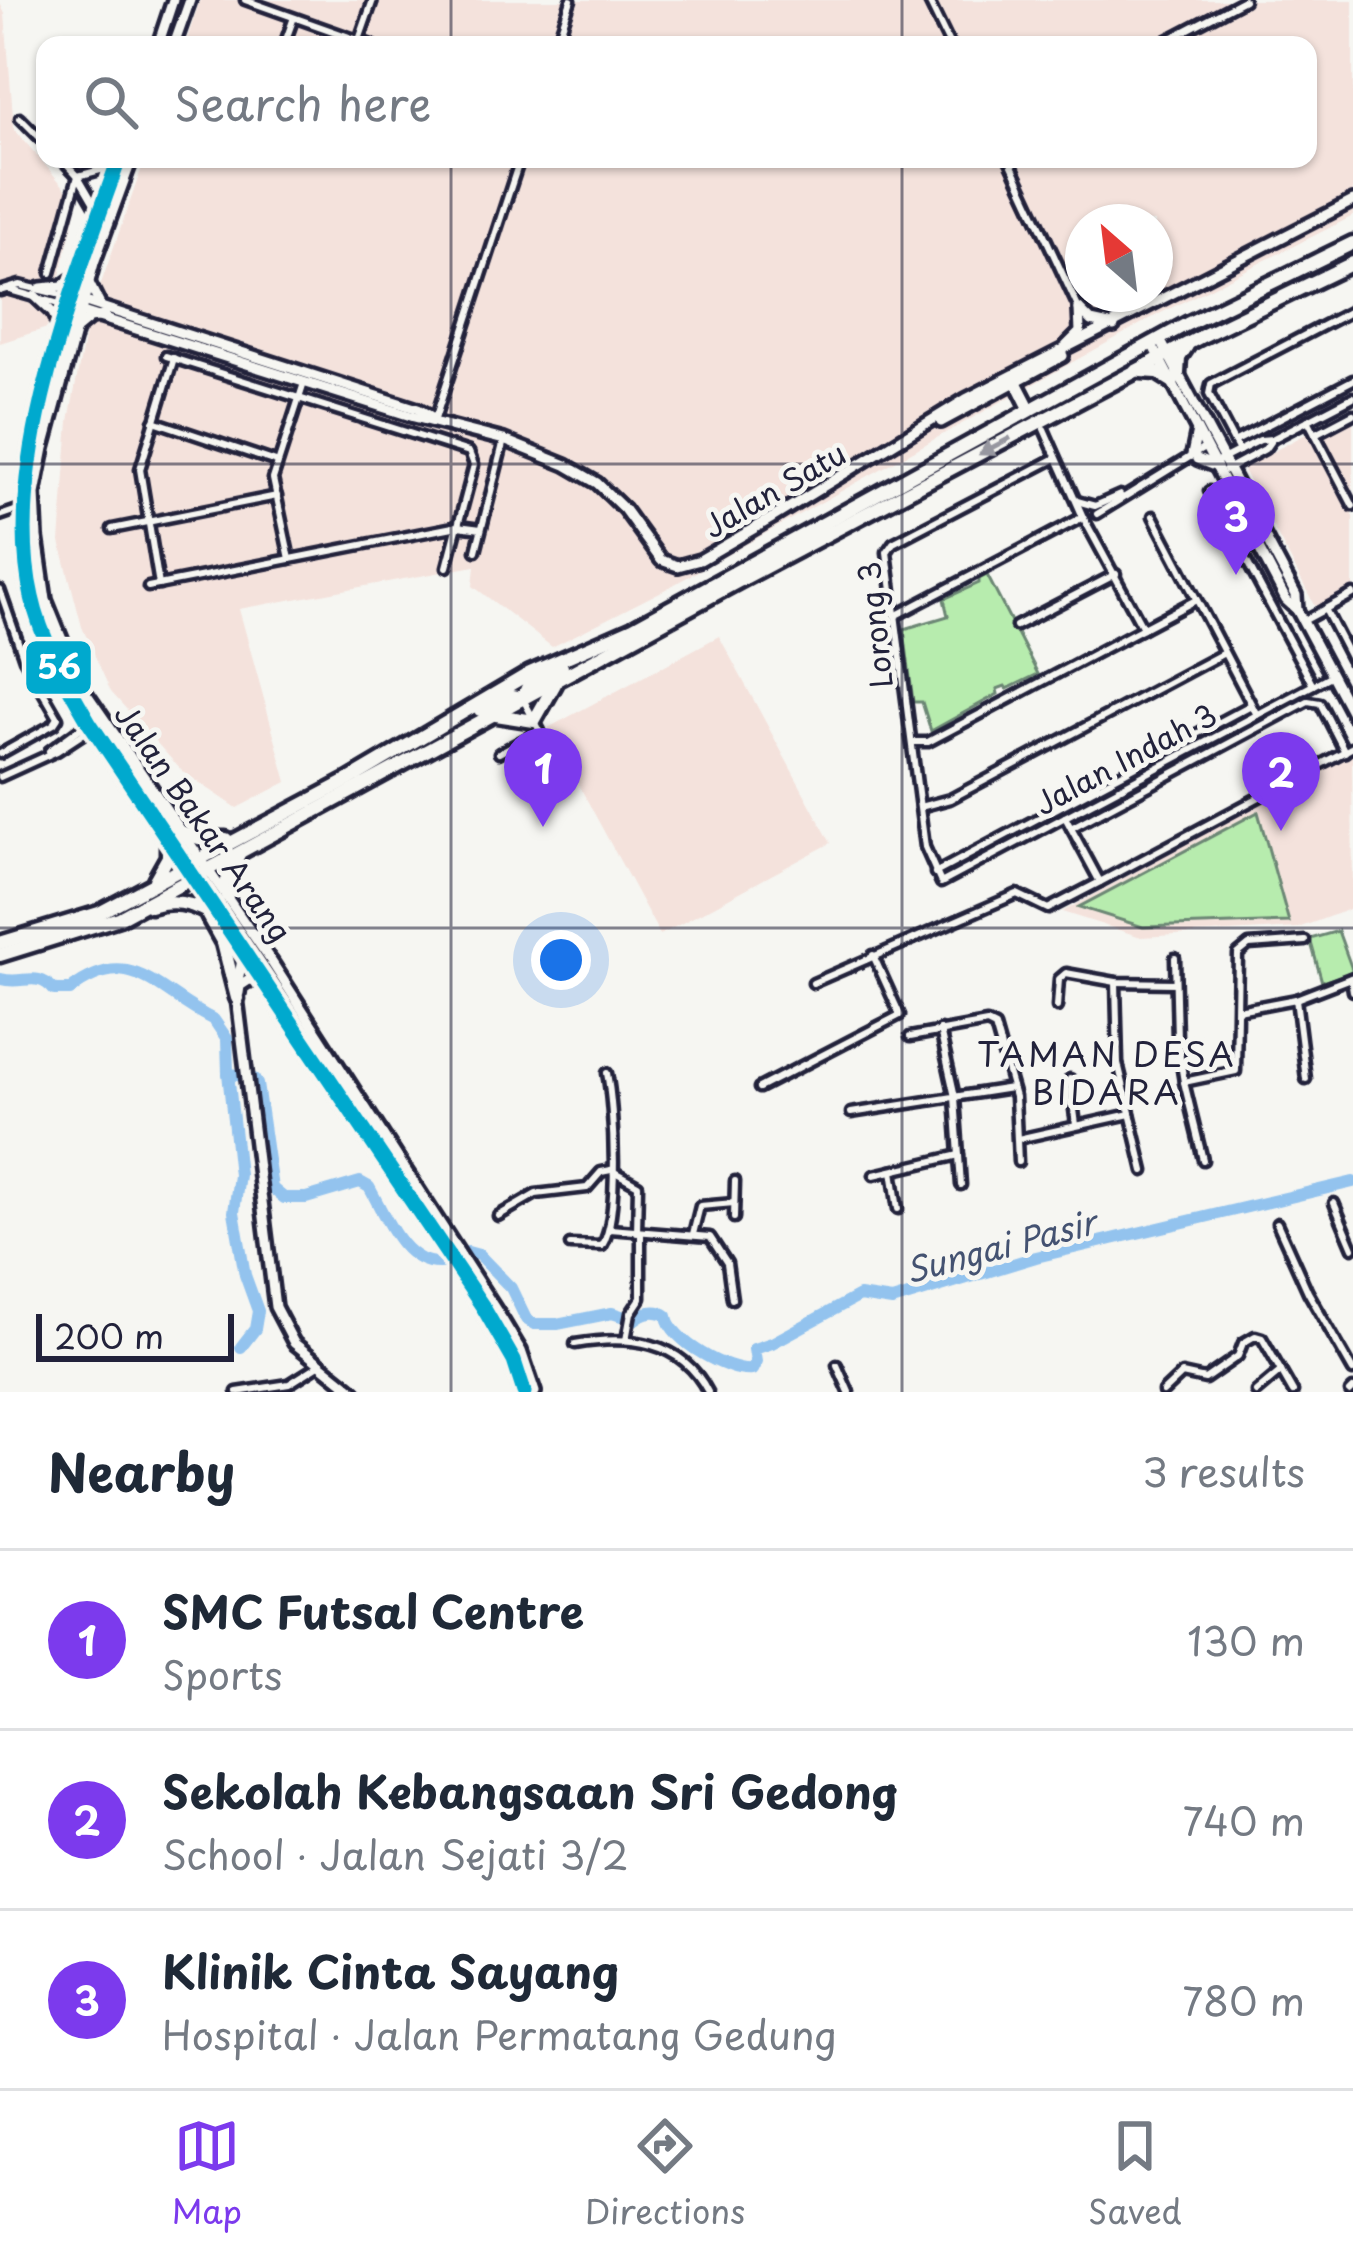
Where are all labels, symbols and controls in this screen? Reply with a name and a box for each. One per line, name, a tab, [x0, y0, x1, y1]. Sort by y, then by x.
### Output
search box	[36, 36, 1317, 168]
text: Search here	[174, 68, 431, 136]
icon: search	[78, 69, 144, 135]
north arrow	[1065, 204, 1173, 312]
street label: Jalan Satu	[694, 430, 854, 548]
one-way arrow	[978, 435, 1013, 456]
pin: 3	[1197, 476, 1275, 575]
street label: Lorong 3	[845, 560, 903, 690]
line badge: 56	[24, 639, 93, 696]
text: 56	[37, 640, 81, 690]
street label: Jalan Indah 3	[1026, 691, 1224, 825]
street label: Jalan Bakar Arang	[105, 694, 303, 950]
pin: 1	[504, 728, 582, 827]
pin: 2	[1242, 732, 1320, 831]
your location	[531, 930, 591, 990]
district label: TAMAN DESA BIDARA	[977, 1028, 1237, 1116]
water label: Sungai Pasir	[899, 1194, 1106, 1294]
scale bar	[36, 1308, 234, 1361]
text: 200 m	[54, 1310, 164, 1360]
text: Nearby	[48, 1432, 235, 1509]
text: 3 results	[1142, 1441, 1305, 1500]
text: SMC Futsal Centre	[162, 1576, 584, 1644]
text: 1	[78, 1610, 96, 1669]
text: 130 m	[1187, 1610, 1305, 1669]
text: Sports	[162, 1644, 282, 1703]
text: Sekolah Kebangsaan Sri Gedong	[162, 1756, 899, 1824]
text: 2	[73, 1790, 101, 1849]
text: 740 m	[1182, 1790, 1305, 1849]
text: School · Jalan Sejati 3/2	[162, 1824, 629, 1883]
text: Klinik Cinta Sayang	[162, 1936, 619, 2004]
text: 3	[74, 1970, 100, 2029]
text: 780 m	[1182, 1970, 1305, 2029]
text: Hospital · Jalan Permatang Gedung	[162, 2004, 837, 2063]
tab: Map	[171, 2113, 242, 2235]
tab: Directions	[585, 2113, 745, 2235]
tab: Saved	[1088, 2113, 1182, 2235]

